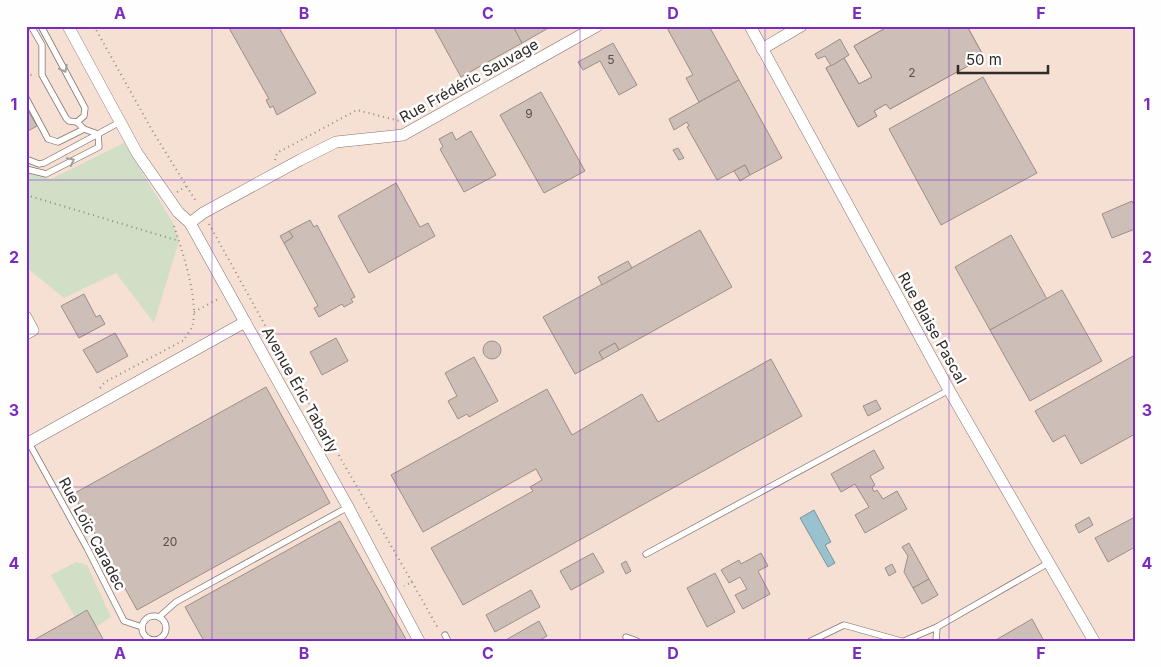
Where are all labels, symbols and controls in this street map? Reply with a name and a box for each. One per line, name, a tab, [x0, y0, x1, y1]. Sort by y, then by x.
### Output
text: A	[114, 3, 126, 23]
text: B	[299, 3, 309, 23]
text: C	[482, 3, 494, 23]
text: D	[667, 3, 679, 23]
text: E	[852, 3, 862, 23]
text: F	[1036, 3, 1046, 23]
street label: Rue Frédéric Sauvage	[396, 34, 542, 127]
scale bar	[958, 42, 1048, 74]
text: 50 m	[966, 50, 1002, 69]
house number: 5	[607, 52, 615, 67]
one-way arrow	[58, 64, 68, 73]
house number: 2	[908, 65, 916, 80]
text: 1	[11, 94, 17, 114]
text: 1	[1144, 94, 1150, 114]
house number: 9	[525, 106, 533, 121]
one-way arrow	[66, 157, 75, 167]
text: 2	[9, 247, 19, 267]
text: 2	[1142, 247, 1152, 267]
street label: Rue Blaise Pascal	[894, 269, 971, 387]
street label: Avenue Éric Tabarly	[258, 323, 343, 457]
text: 3	[9, 400, 19, 420]
text: 3	[1142, 400, 1152, 420]
street label: Rue Loïc Caradec	[55, 474, 130, 594]
house number: 20	[163, 534, 177, 549]
text: 4	[9, 553, 20, 573]
text: 4	[1142, 553, 1153, 573]
text: A	[114, 643, 126, 663]
text: B	[299, 643, 309, 663]
text: C	[482, 643, 494, 663]
text: D	[667, 643, 679, 663]
text: E	[852, 643, 862, 663]
text: F	[1036, 643, 1046, 663]

